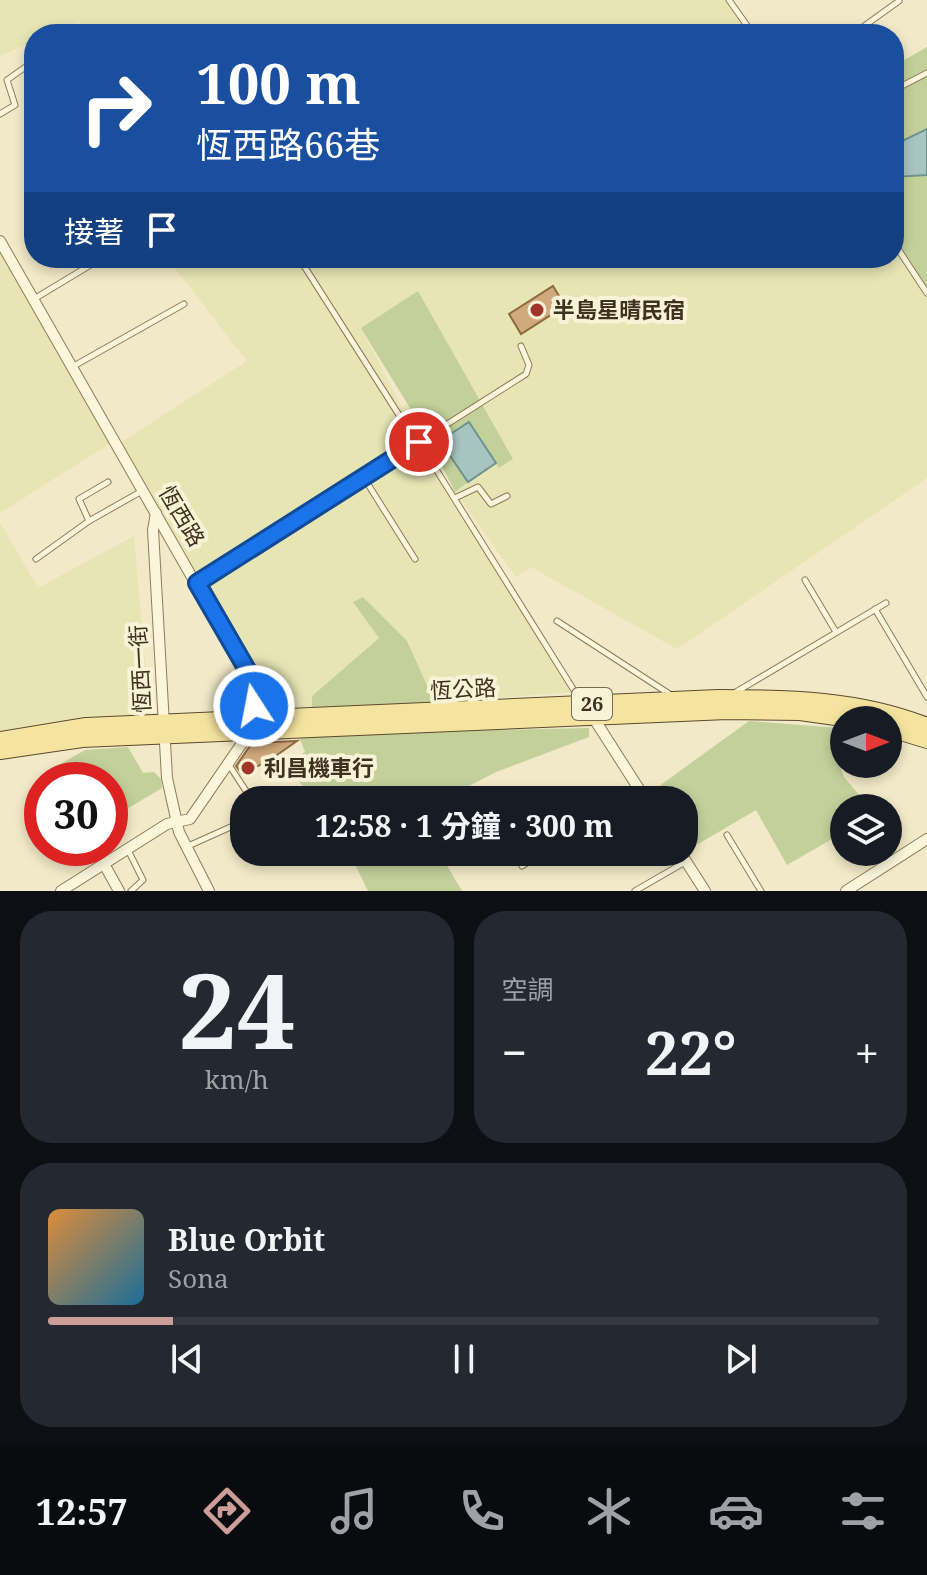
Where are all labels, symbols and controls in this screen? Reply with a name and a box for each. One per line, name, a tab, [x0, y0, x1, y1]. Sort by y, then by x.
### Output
text: 100 m	[196, 44, 361, 120]
icon: right	[64, 56, 168, 160]
text: 恆西路66巷	[196, 120, 380, 169]
icon: arrive	[140, 208, 184, 252]
text: 接著	[64, 211, 124, 252]
place label: 半島星晴民宿	[553, 294, 685, 324]
marker: 半島星晴民宿	[528, 301, 546, 319]
pin	[385, 408, 453, 476]
icon: arrive	[397, 420, 441, 464]
street label: 恆西路	[153, 479, 213, 552]
street label: 恆西一街	[122, 624, 156, 714]
position arrow	[212, 664, 296, 748]
street label: 恆公路	[429, 671, 497, 705]
road number: 26	[572, 688, 612, 720]
north arrow	[830, 706, 902, 778]
map controls	[830, 706, 902, 866]
place label: 利昌機車行	[264, 752, 374, 782]
marker: 利昌機車行	[239, 759, 257, 777]
speed limit sign: 30	[24, 762, 128, 866]
button: layers	[830, 794, 902, 866]
text: 12:58 · 1 分鐘 · 300 m	[315, 805, 613, 846]
text: 24	[178, 938, 296, 1079]
text: 空調	[502, 971, 554, 1007]
text: 22°	[645, 1011, 737, 1093]
text: −	[502, 1022, 527, 1082]
text: +	[854, 1022, 879, 1082]
text: km/h	[205, 1061, 269, 1097]
text: Blue Orbit	[168, 1219, 325, 1260]
text: Sona	[168, 1260, 229, 1296]
icon: previous	[165, 1337, 209, 1381]
icon: pause	[442, 1337, 486, 1381]
icon: next	[719, 1337, 763, 1381]
icon: directions	[199, 1483, 255, 1539]
icon: music	[326, 1483, 382, 1539]
icon: phone	[454, 1483, 510, 1539]
icon: climate	[581, 1483, 637, 1539]
icon: car	[708, 1483, 764, 1539]
icon: filters	[835, 1483, 891, 1539]
text: 12:57	[36, 1487, 128, 1536]

